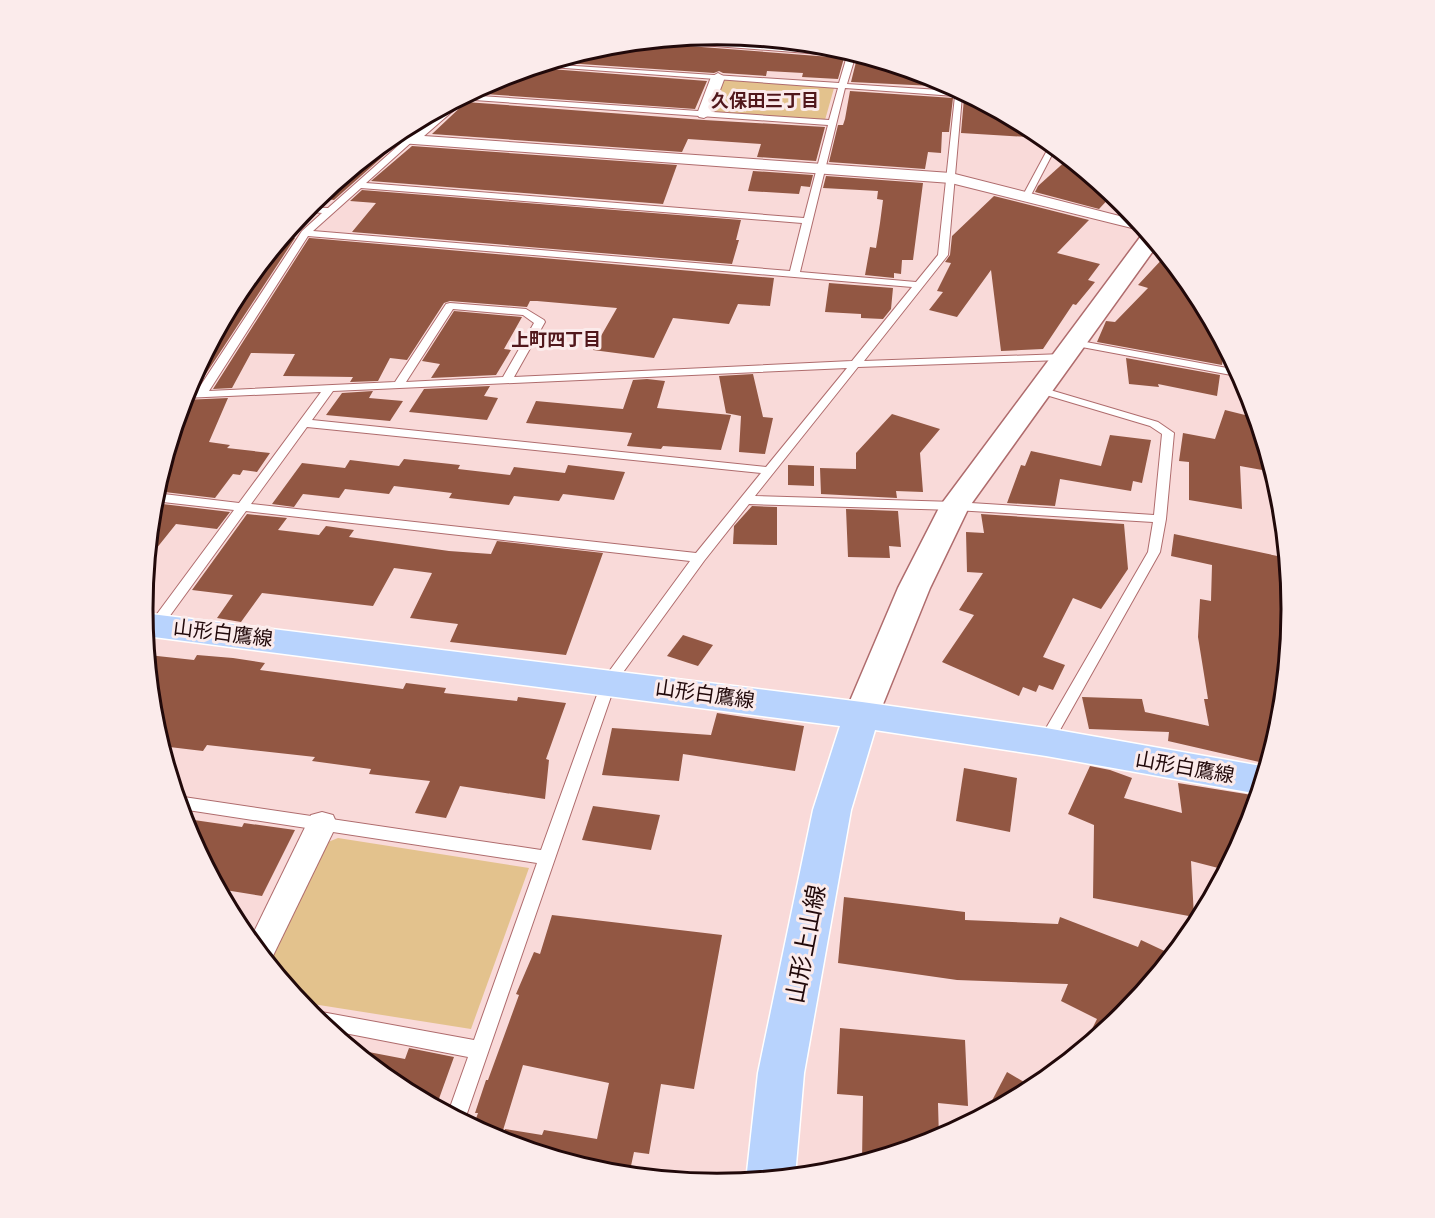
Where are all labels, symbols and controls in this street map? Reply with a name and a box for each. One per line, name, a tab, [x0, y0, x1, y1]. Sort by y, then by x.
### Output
district label: 久保田三丁目	[711, 90, 819, 111]
district label: 上町四丁目	[511, 329, 601, 350]
street label: 山形白鷹線	[172, 615, 274, 651]
street label: 山形白鷹線	[654, 675, 756, 713]
street label: 山形白鷹線	[1134, 746, 1236, 788]
street label: 山形上山線	[781, 882, 831, 1006]

